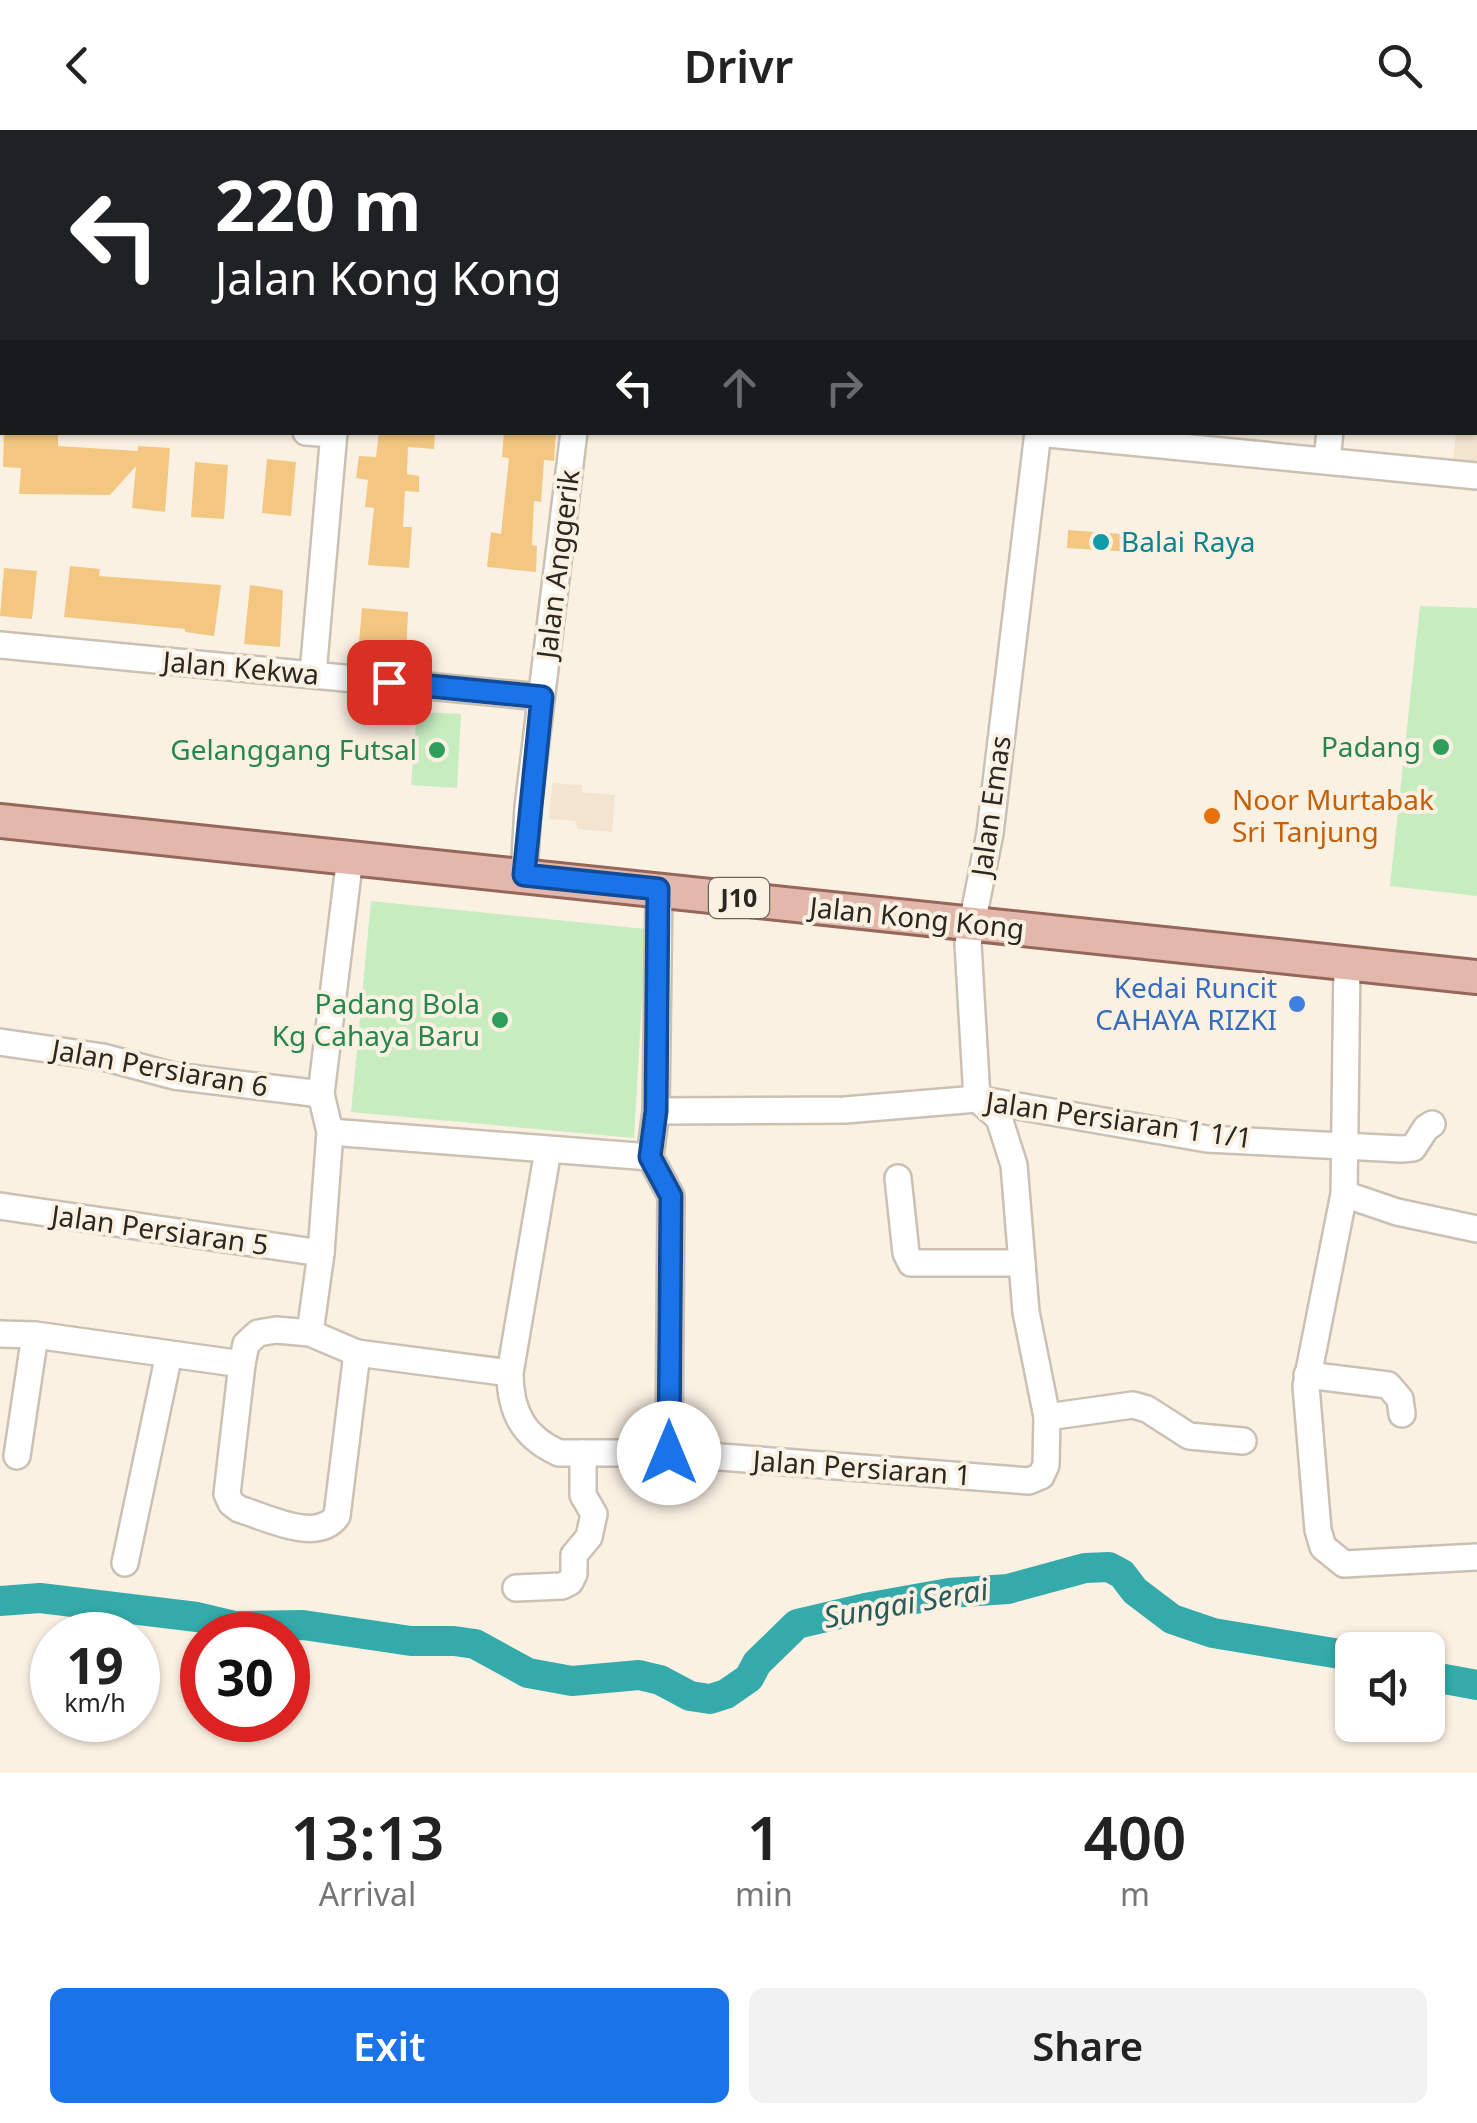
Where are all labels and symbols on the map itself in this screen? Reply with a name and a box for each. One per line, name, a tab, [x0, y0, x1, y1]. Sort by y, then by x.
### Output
street label: Jalan Anggerik	[526, 467, 587, 663]
place label: Balai Raya	[1121, 522, 1255, 560]
marker: Balai Raya	[1090, 531, 1112, 553]
pin	[347, 640, 432, 725]
street label: Jalan Kekwa	[158, 641, 321, 693]
place label: Padang	[1321, 727, 1421, 765]
place label: Gelanggang Futsal	[170, 730, 417, 768]
street label: Jalan Emas	[961, 733, 1019, 882]
marker: Padang	[1430, 736, 1452, 758]
marker: Gelanggang Futsal	[426, 739, 448, 761]
place label: Noor Murtabak Sri Tanjung	[1232, 780, 1434, 850]
marker: Noor Murtabak Sri Tanjung	[1201, 805, 1223, 827]
road number: J10	[709, 878, 769, 918]
street label: Jalan Kong Kong	[805, 887, 1026, 947]
place label: Kedai Runcit CAHAYA RIZKI	[1095, 968, 1277, 1038]
place label: Padang Bola Kg Cahaya Baru	[272, 984, 480, 1054]
marker: Kedai Runcit CAHAYA RIZKI	[1286, 993, 1308, 1015]
marker: Padang Bola Kg Cahaya Baru	[489, 1009, 511, 1031]
street label: Jalan Persiaran 6	[46, 1029, 271, 1105]
street label: Jalan Persiaran 1 1/1	[981, 1081, 1255, 1157]
street label: Jalan Persiaran 5	[46, 1195, 271, 1263]
position arrow	[617, 1401, 721, 1505]
street label: Jalan Persiaran 1	[749, 1440, 973, 1494]
water label: Sungai Serai	[820, 1568, 992, 1637]
speed limit sign: 30	[180, 1612, 310, 1742]

